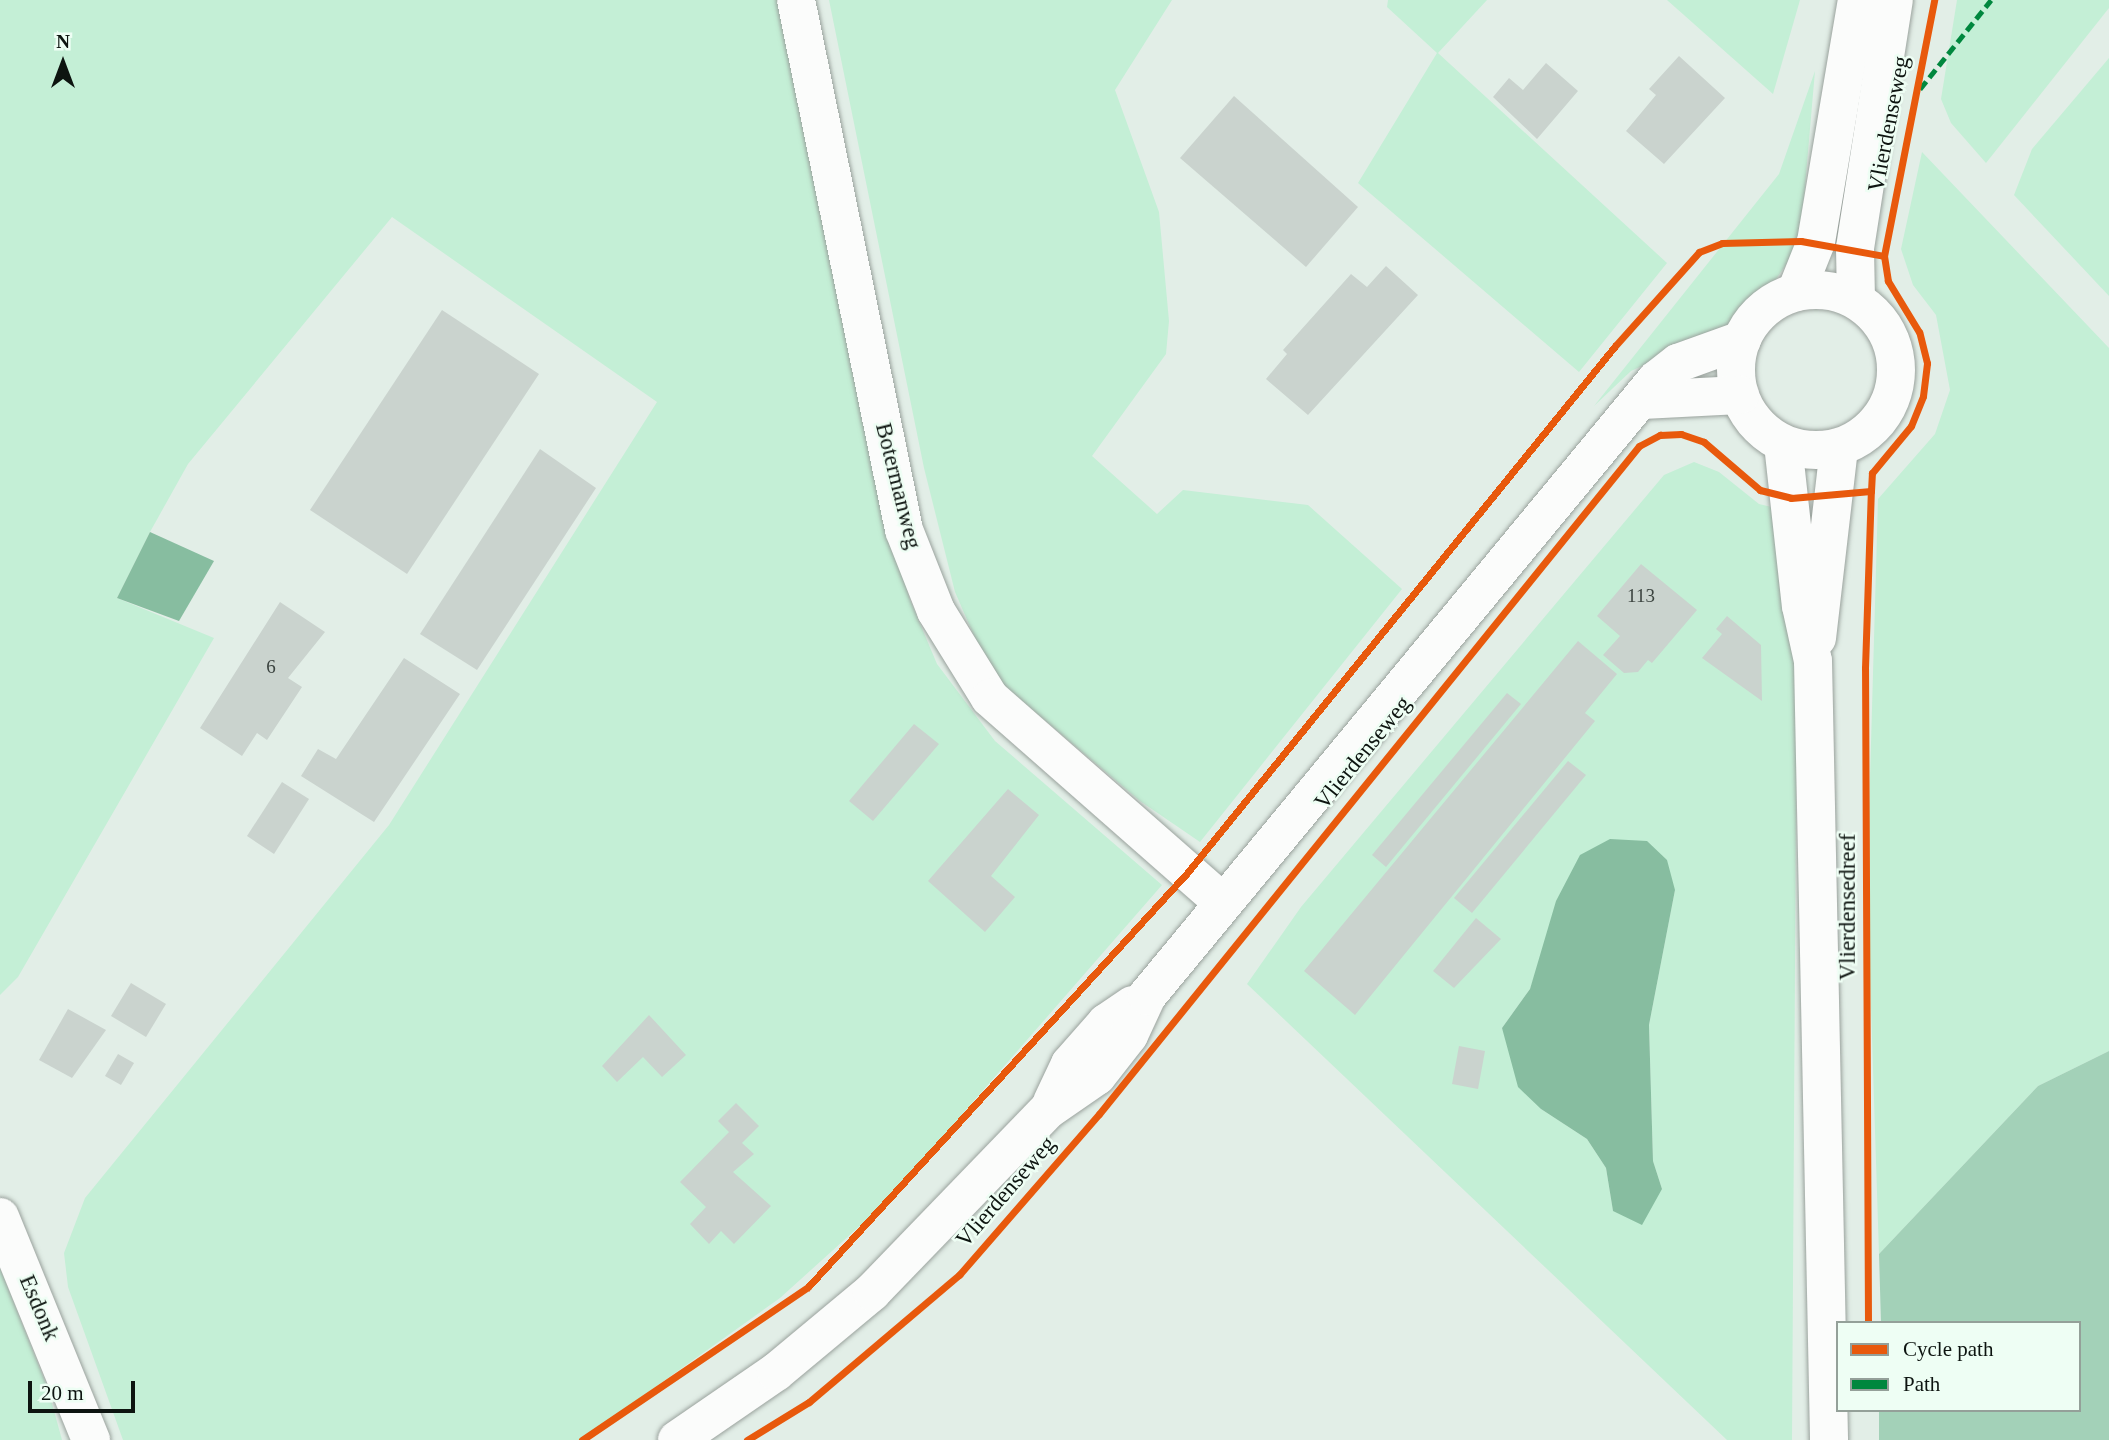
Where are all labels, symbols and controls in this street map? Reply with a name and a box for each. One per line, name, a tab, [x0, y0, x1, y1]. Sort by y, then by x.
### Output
north arrow	[28, 28, 98, 98]
text: N	[56, 31, 70, 52]
street label: Vlierdenseweg	[1862, 54, 1916, 194]
street label: Botermanweg	[869, 420, 927, 552]
house number: 113	[1627, 585, 1655, 607]
house number: 6	[266, 656, 276, 678]
street label: Vlierdenseweg	[1309, 691, 1417, 815]
street label: Vlierdensedreef	[1834, 834, 1862, 980]
street label: Vlierdenseweg	[950, 1131, 1062, 1253]
street label: Esdonk	[13, 1271, 65, 1345]
legend	[1836, 1321, 2081, 1412]
text: Cycle path	[1903, 1337, 1993, 1361]
scale bar	[32, 1366, 138, 1410]
text: Path	[1903, 1372, 1940, 1396]
text: 20 m	[41, 1381, 84, 1405]

